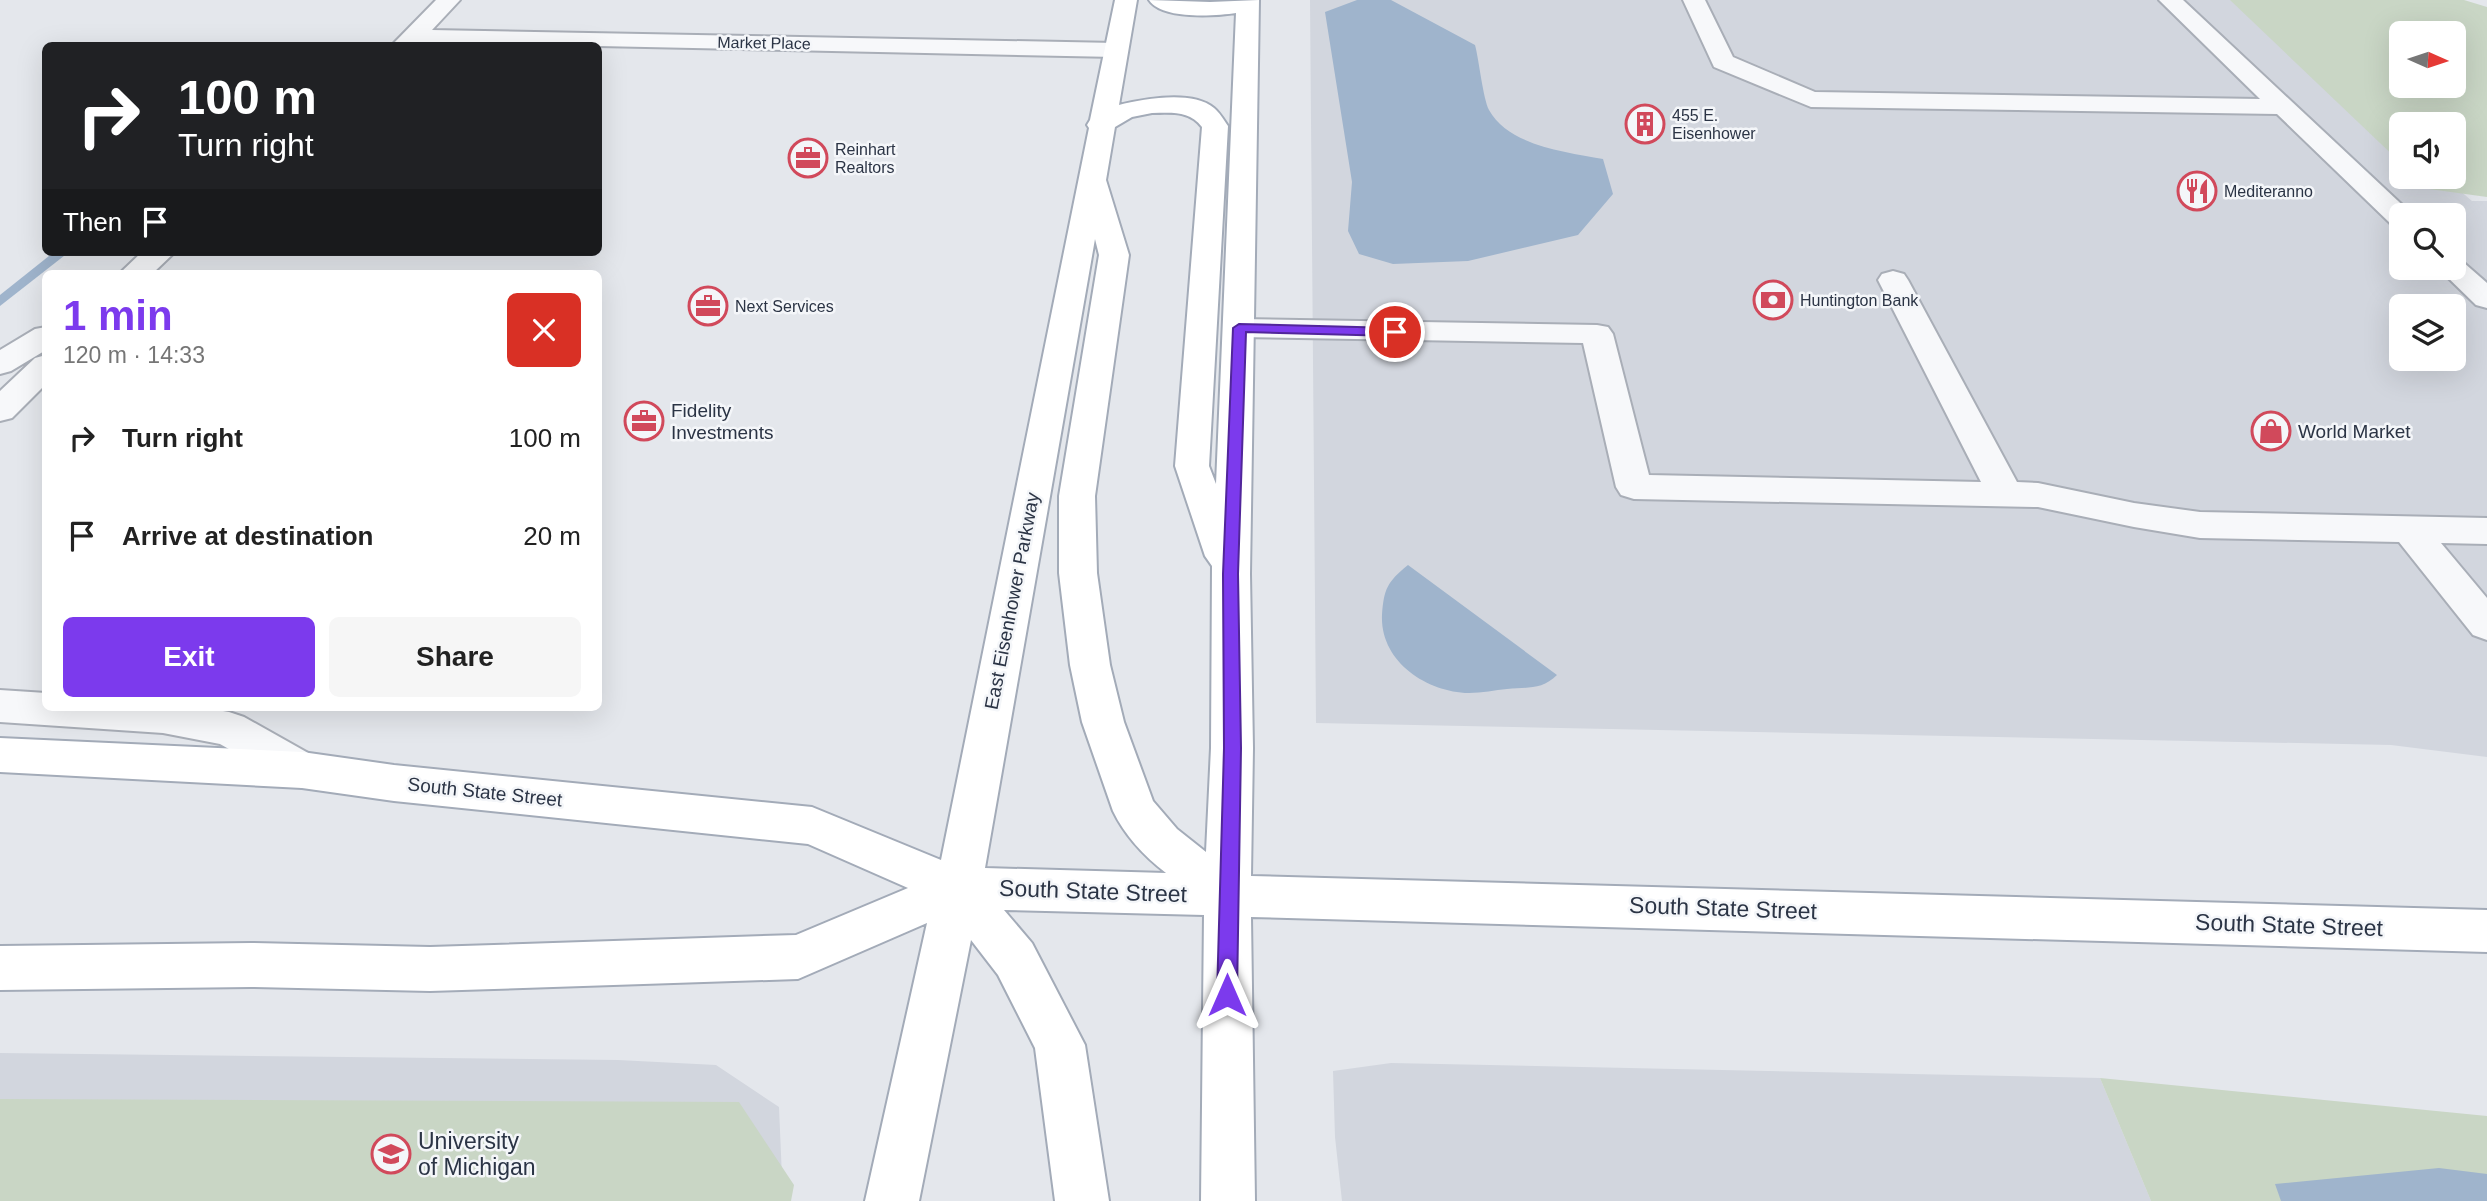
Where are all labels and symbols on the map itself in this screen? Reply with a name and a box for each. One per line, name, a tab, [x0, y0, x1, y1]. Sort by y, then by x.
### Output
north arrow	[2389, 21, 2466, 98]
street label: Market Place	[717, 34, 811, 52]
building icon: 455 E. Eisenhower	[1624, 103, 1666, 145]
place label: 455 E. Eisenhower	[1672, 107, 1756, 142]
office icon: Reinhart Realtors	[787, 137, 829, 179]
place label: Reinhart Realtors	[835, 141, 896, 176]
restaurant icon: Mediteranno	[2176, 170, 2218, 212]
place label: Mediteranno	[2224, 183, 2313, 200]
bank icon: Huntington Bank	[1752, 279, 1794, 321]
office icon: Next Services	[687, 285, 729, 327]
place label: Huntington Bank	[1800, 292, 1919, 309]
place label: Next Services	[735, 298, 834, 315]
pin	[1365, 302, 1425, 362]
office icon: Fidelity Investments	[623, 400, 665, 442]
place label: Fidelity Investments	[671, 400, 773, 443]
shop icon: World Market	[2250, 410, 2292, 452]
place label: World Market	[2298, 421, 2411, 442]
street label: East Eisenhower Parkway	[981, 490, 1043, 711]
street label: South State Street	[407, 773, 564, 811]
street label: South State Street	[999, 875, 1188, 907]
street label: South State Street	[1629, 892, 1818, 924]
street label: South State Street	[2195, 909, 2384, 941]
position arrow	[1190, 958, 1264, 1032]
place label: University of Michigan	[418, 1128, 536, 1180]
school or university icon: University of Michigan	[370, 1133, 412, 1175]

